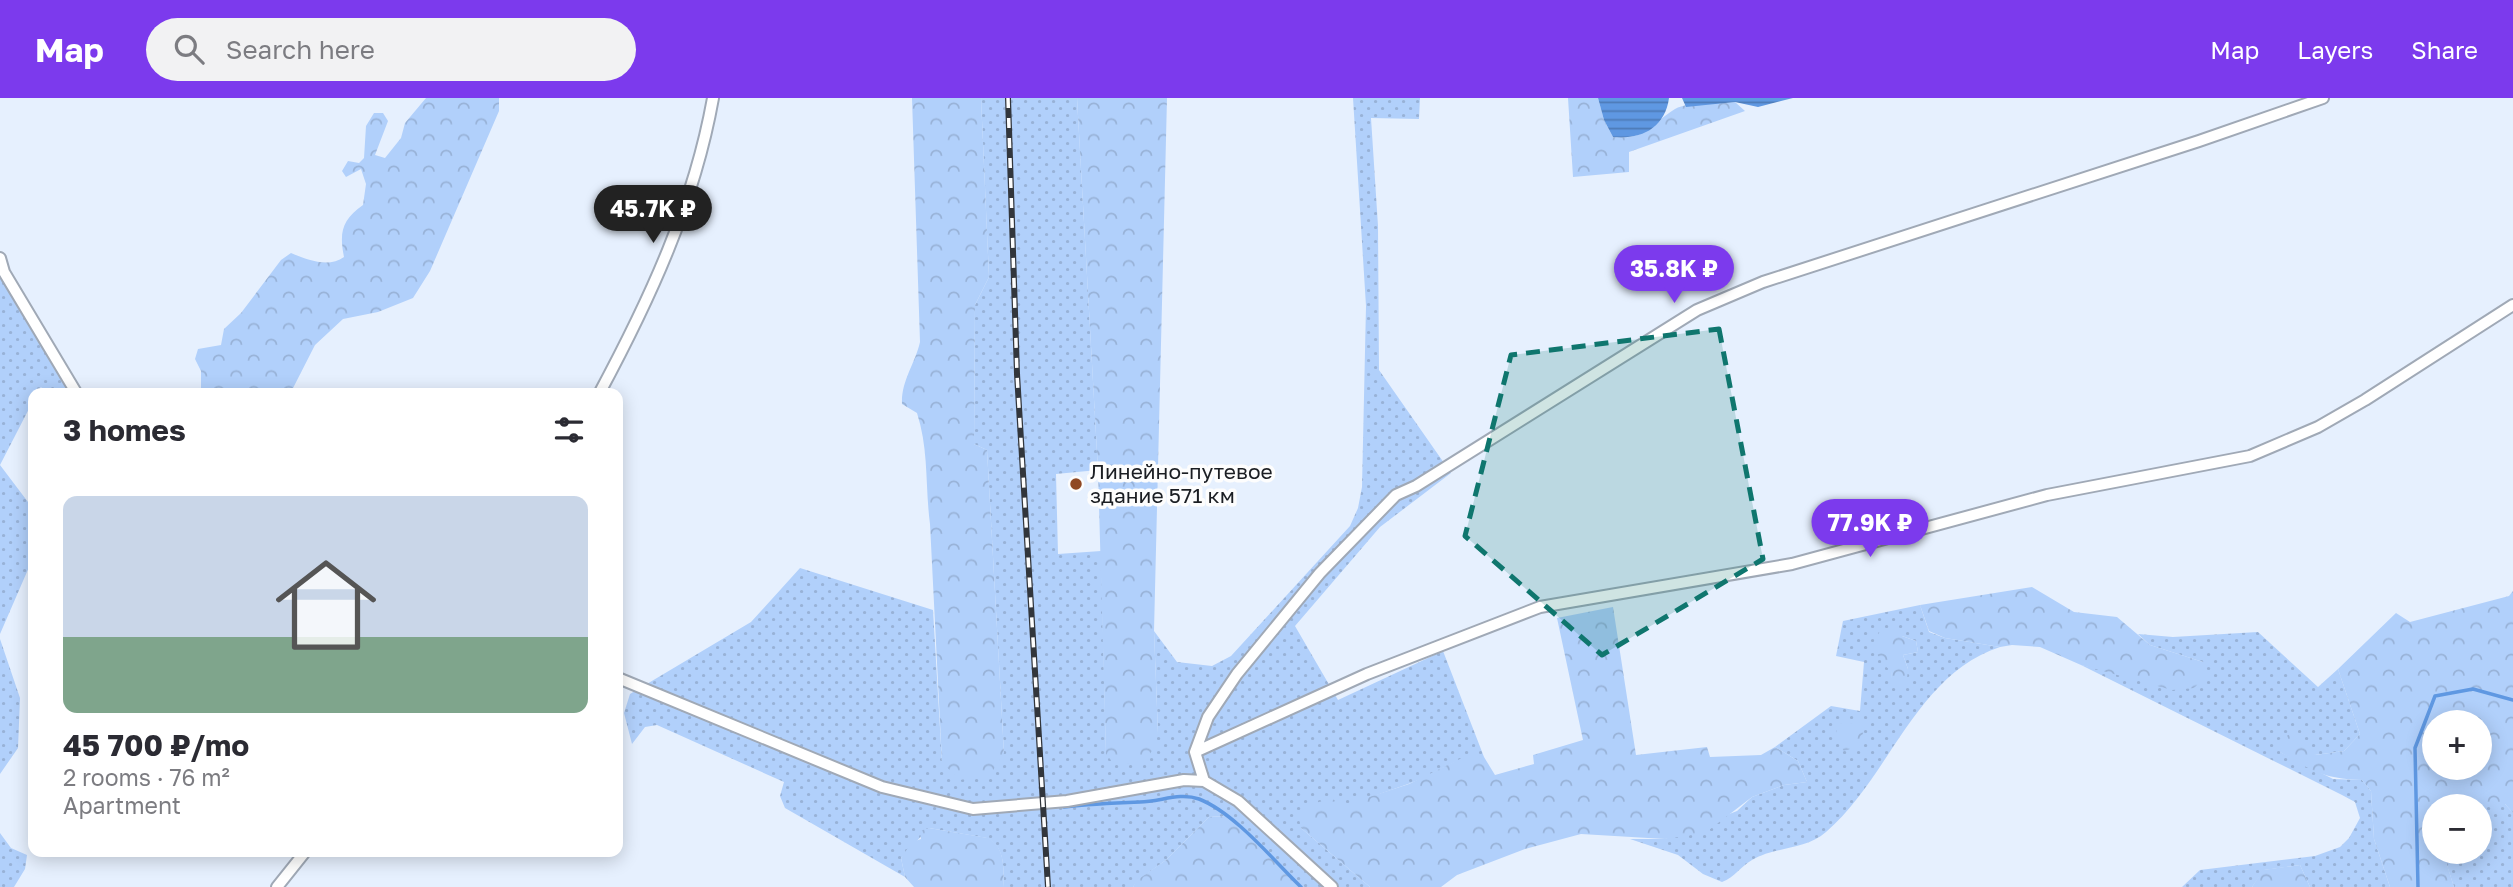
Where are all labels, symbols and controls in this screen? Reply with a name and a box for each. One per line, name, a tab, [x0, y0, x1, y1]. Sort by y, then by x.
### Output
search box	[146, 18, 636, 81]
text: Map	[35, 30, 104, 69]
icon: search	[170, 30, 208, 68]
text: Search here	[226, 34, 375, 65]
text: Map	[2210, 35, 2259, 64]
text: Layers	[2297, 35, 2373, 64]
text: Share	[2411, 35, 2478, 64]
pin: 45.7K ₽	[588, 186, 718, 245]
text: 45.7K ₽	[610, 194, 696, 222]
pin: 35.8K ₽	[1609, 246, 1739, 305]
text: 35.8K ₽	[1630, 254, 1718, 282]
icon: filters	[550, 411, 588, 449]
text: 3 homes	[63, 412, 186, 448]
place label: Линейно-путевое здание 571 км	[1090, 458, 1273, 508]
marker: Линейно-путевое здание 571 км	[1068, 476, 1084, 492]
pin: 77.9K ₽	[1805, 500, 1935, 559]
text: 77.9K ₽	[1828, 508, 1913, 536]
icon: home	[263, 542, 389, 668]
map controls	[2422, 710, 2492, 864]
button: +	[2422, 710, 2492, 780]
text: 45 700 ₽/mo	[63, 727, 249, 763]
text: 2 rooms · 76 m²	[63, 763, 230, 791]
text: Apartment	[63, 791, 181, 819]
button: −	[2422, 794, 2492, 864]

